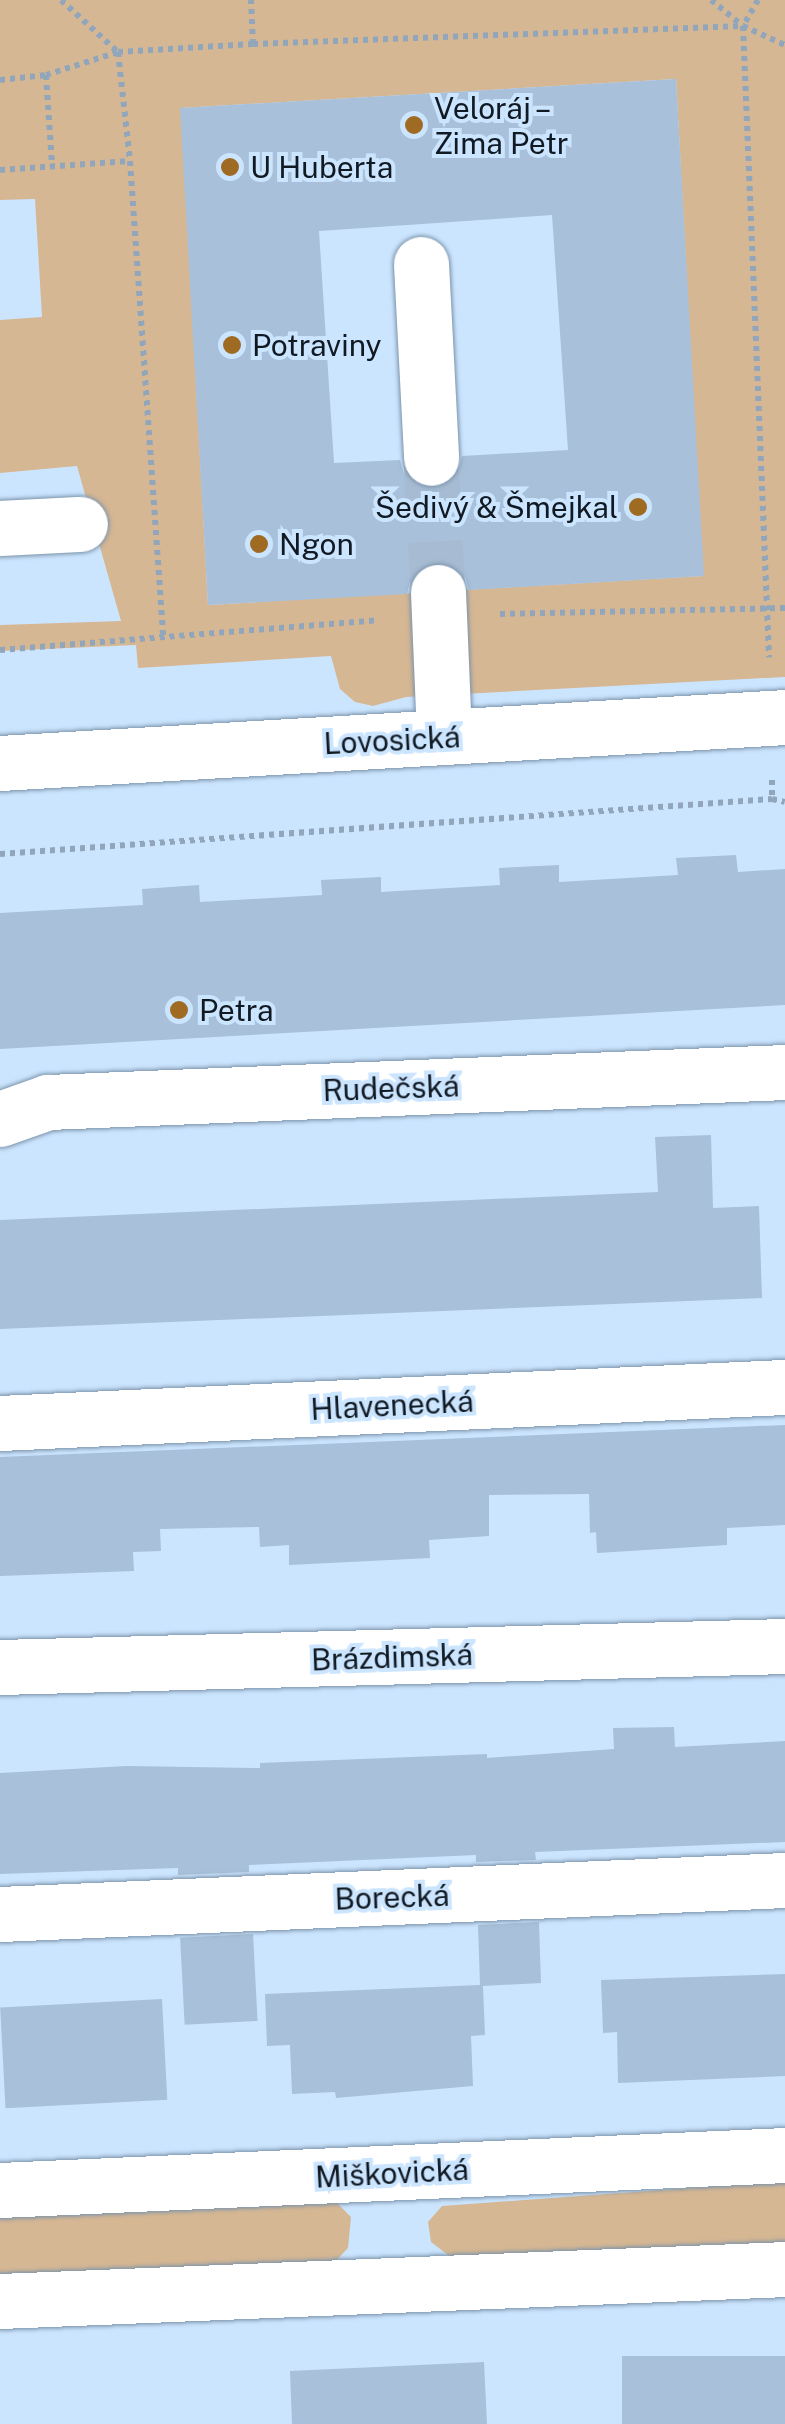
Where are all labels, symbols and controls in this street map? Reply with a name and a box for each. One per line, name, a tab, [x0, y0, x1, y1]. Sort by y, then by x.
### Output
place label: Veloráj – Zima Petr	[434, 90, 569, 160]
marker: Veloráj – Zima Petr	[403, 114, 425, 136]
place label: U Huberta	[250, 149, 393, 185]
marker: U Huberta	[219, 156, 241, 178]
place label: Potraviny	[252, 327, 382, 363]
marker: Potraviny	[221, 334, 243, 356]
place label: Šedivý & Šmejkal	[375, 489, 618, 525]
marker: Šedivý & Šmejkal	[627, 496, 649, 518]
place label: Ngon	[279, 526, 354, 562]
marker: Ngon	[248, 533, 270, 555]
street label: Lovosická	[323, 718, 461, 762]
place label: Petra	[199, 992, 274, 1028]
marker: Petra	[168, 999, 190, 1021]
street label: Rudečská	[322, 1068, 460, 1108]
street label: Hlavenecká	[310, 1383, 474, 1427]
street label: Brázdimská	[310, 1636, 474, 1678]
street label: Borecká	[334, 1877, 450, 1917]
street label: Miškovická	[314, 2151, 470, 2195]

